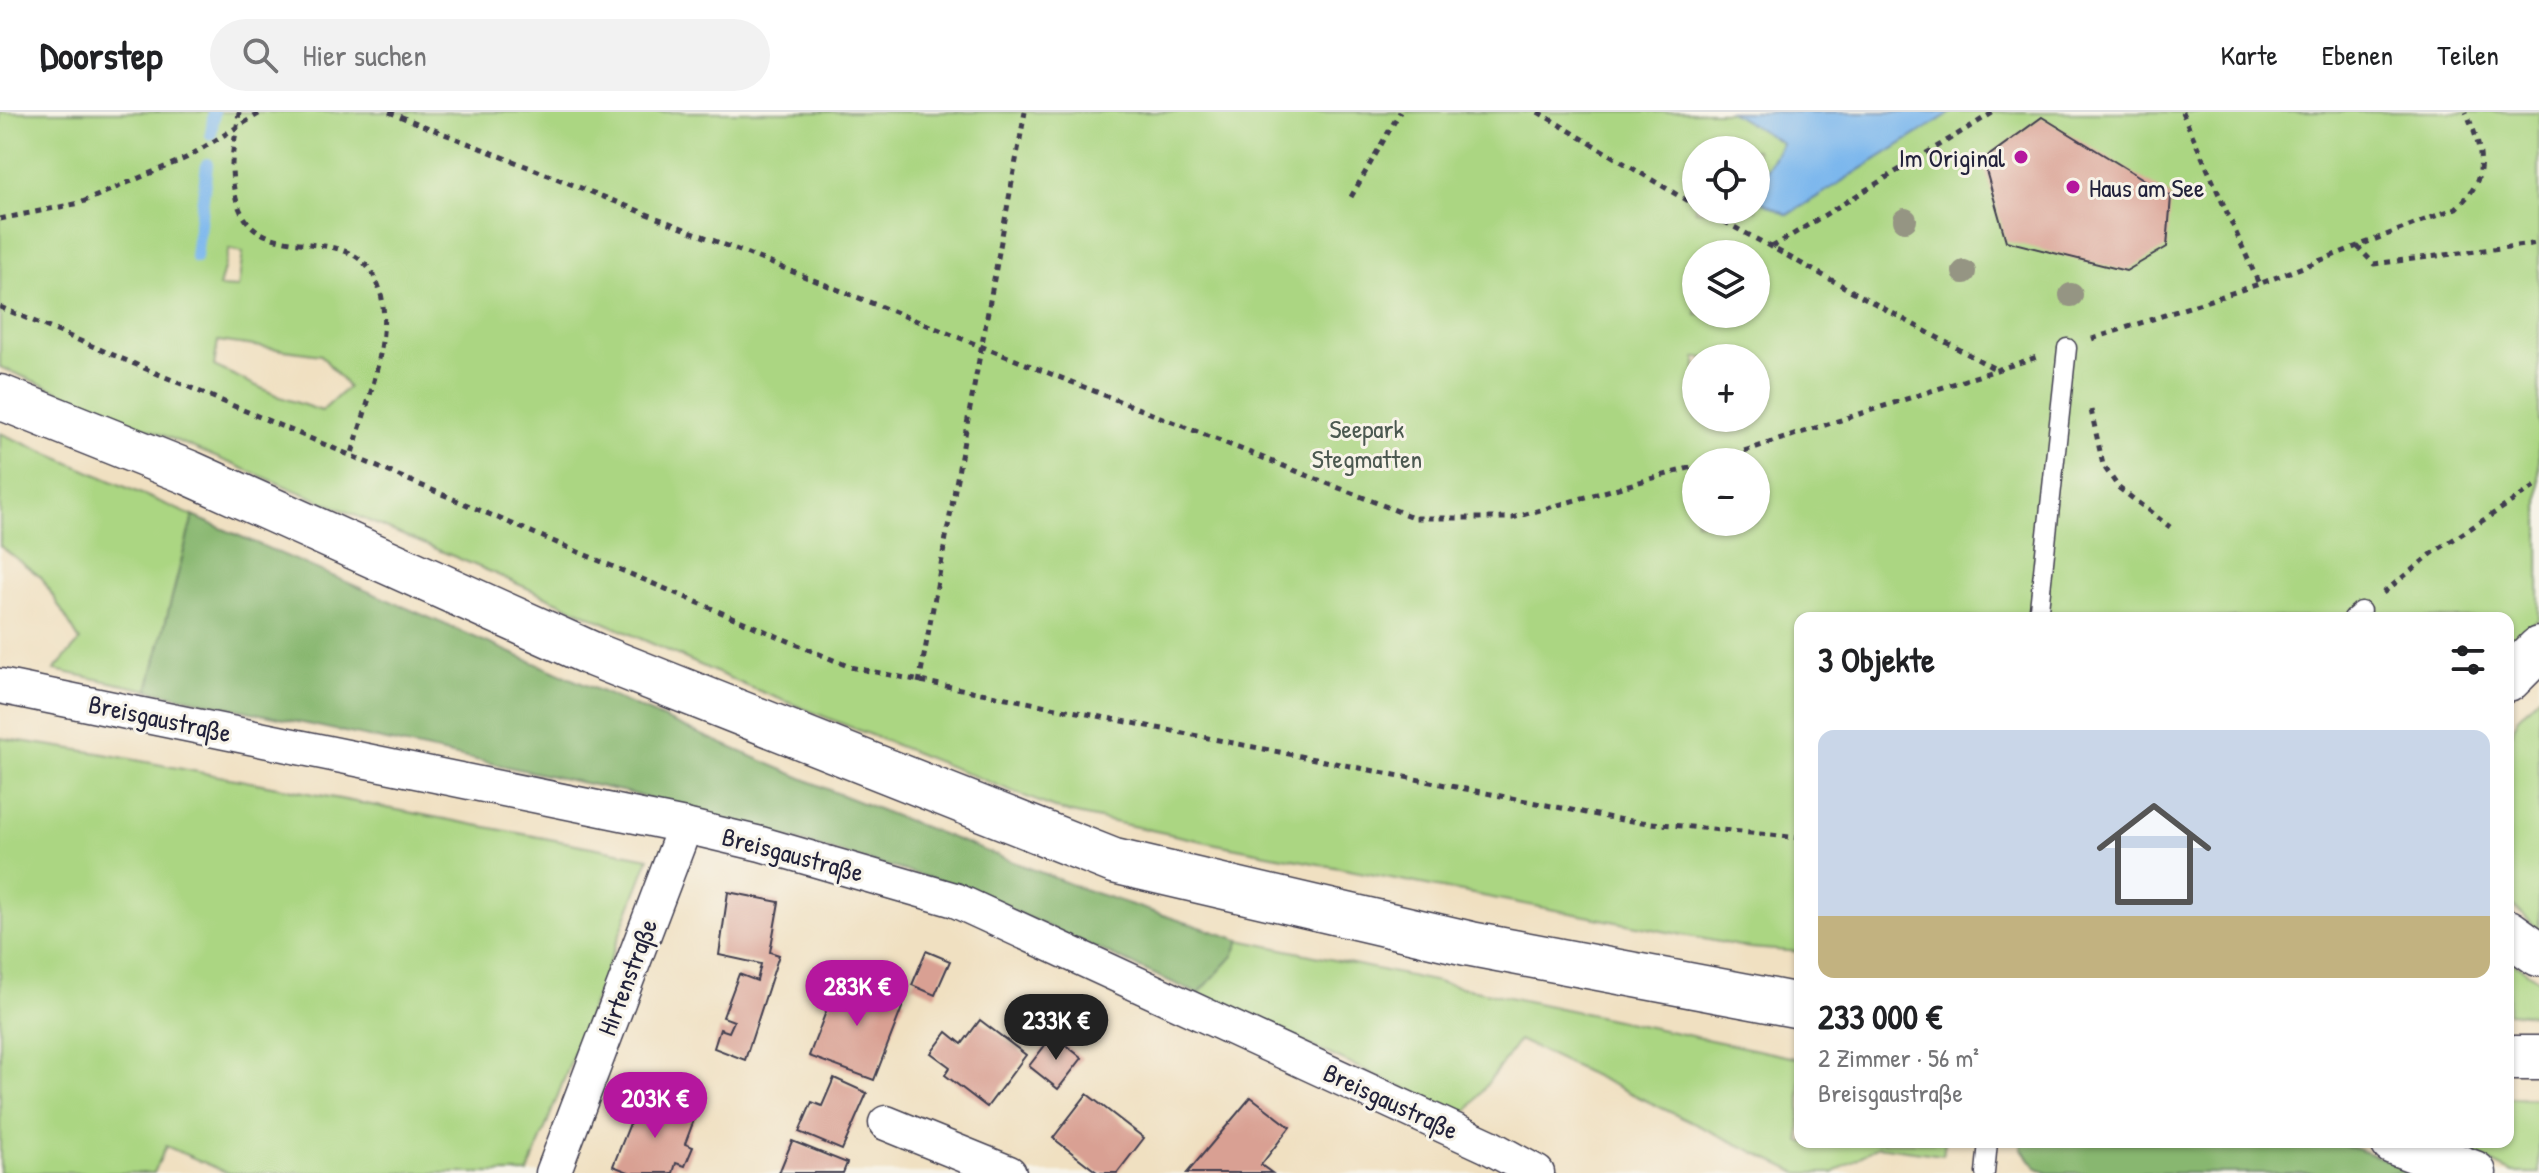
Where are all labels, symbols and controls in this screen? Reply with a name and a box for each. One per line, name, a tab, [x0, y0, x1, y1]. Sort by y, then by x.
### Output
search box	[210, 19, 770, 91]
text: Doorstep	[40, 29, 162, 81]
icon: search	[238, 33, 282, 77]
text: Hier suchen	[302, 35, 427, 75]
text: Karte	[2221, 36, 2278, 74]
text: Ebenen	[2322, 36, 2393, 74]
text: Teilen	[2437, 36, 2499, 74]
map controls	[1682, 136, 1770, 536]
button: locate	[1682, 136, 1770, 224]
place label: Im Original	[1899, 140, 2005, 175]
marker: Im Original	[2012, 148, 2030, 166]
place label: Haus am See	[2089, 170, 2204, 205]
marker: Haus am See	[2064, 178, 2082, 196]
button: layers	[1682, 240, 1770, 328]
button: +	[1682, 344, 1770, 432]
park label: Seepark Stegmatten	[1312, 411, 1422, 476]
button: −	[1682, 448, 1770, 536]
text: 3 Objekte	[1818, 637, 1935, 683]
icon: filters	[2446, 638, 2490, 682]
street label: Breisgaustraße	[86, 686, 234, 750]
icon: home	[2082, 782, 2226, 926]
street label: Breisgaustraße	[719, 818, 867, 890]
street label: Hirtenstraße	[589, 914, 665, 1040]
pin: 283K €	[792, 960, 922, 1028]
text: 283K €	[823, 968, 891, 1003]
pin: 233K €	[991, 994, 1121, 1062]
text: 233 000 €	[1818, 994, 1942, 1040]
text: 233K €	[1022, 1002, 1090, 1037]
text: 2 Zimmer · 56 m²	[1818, 1040, 1979, 1075]
street label: Breisgaustraße	[1318, 1055, 1464, 1147]
pin: 203K €	[590, 1072, 720, 1140]
text: Breisgaustraße	[1818, 1075, 1963, 1110]
text: 203K €	[621, 1080, 689, 1115]

